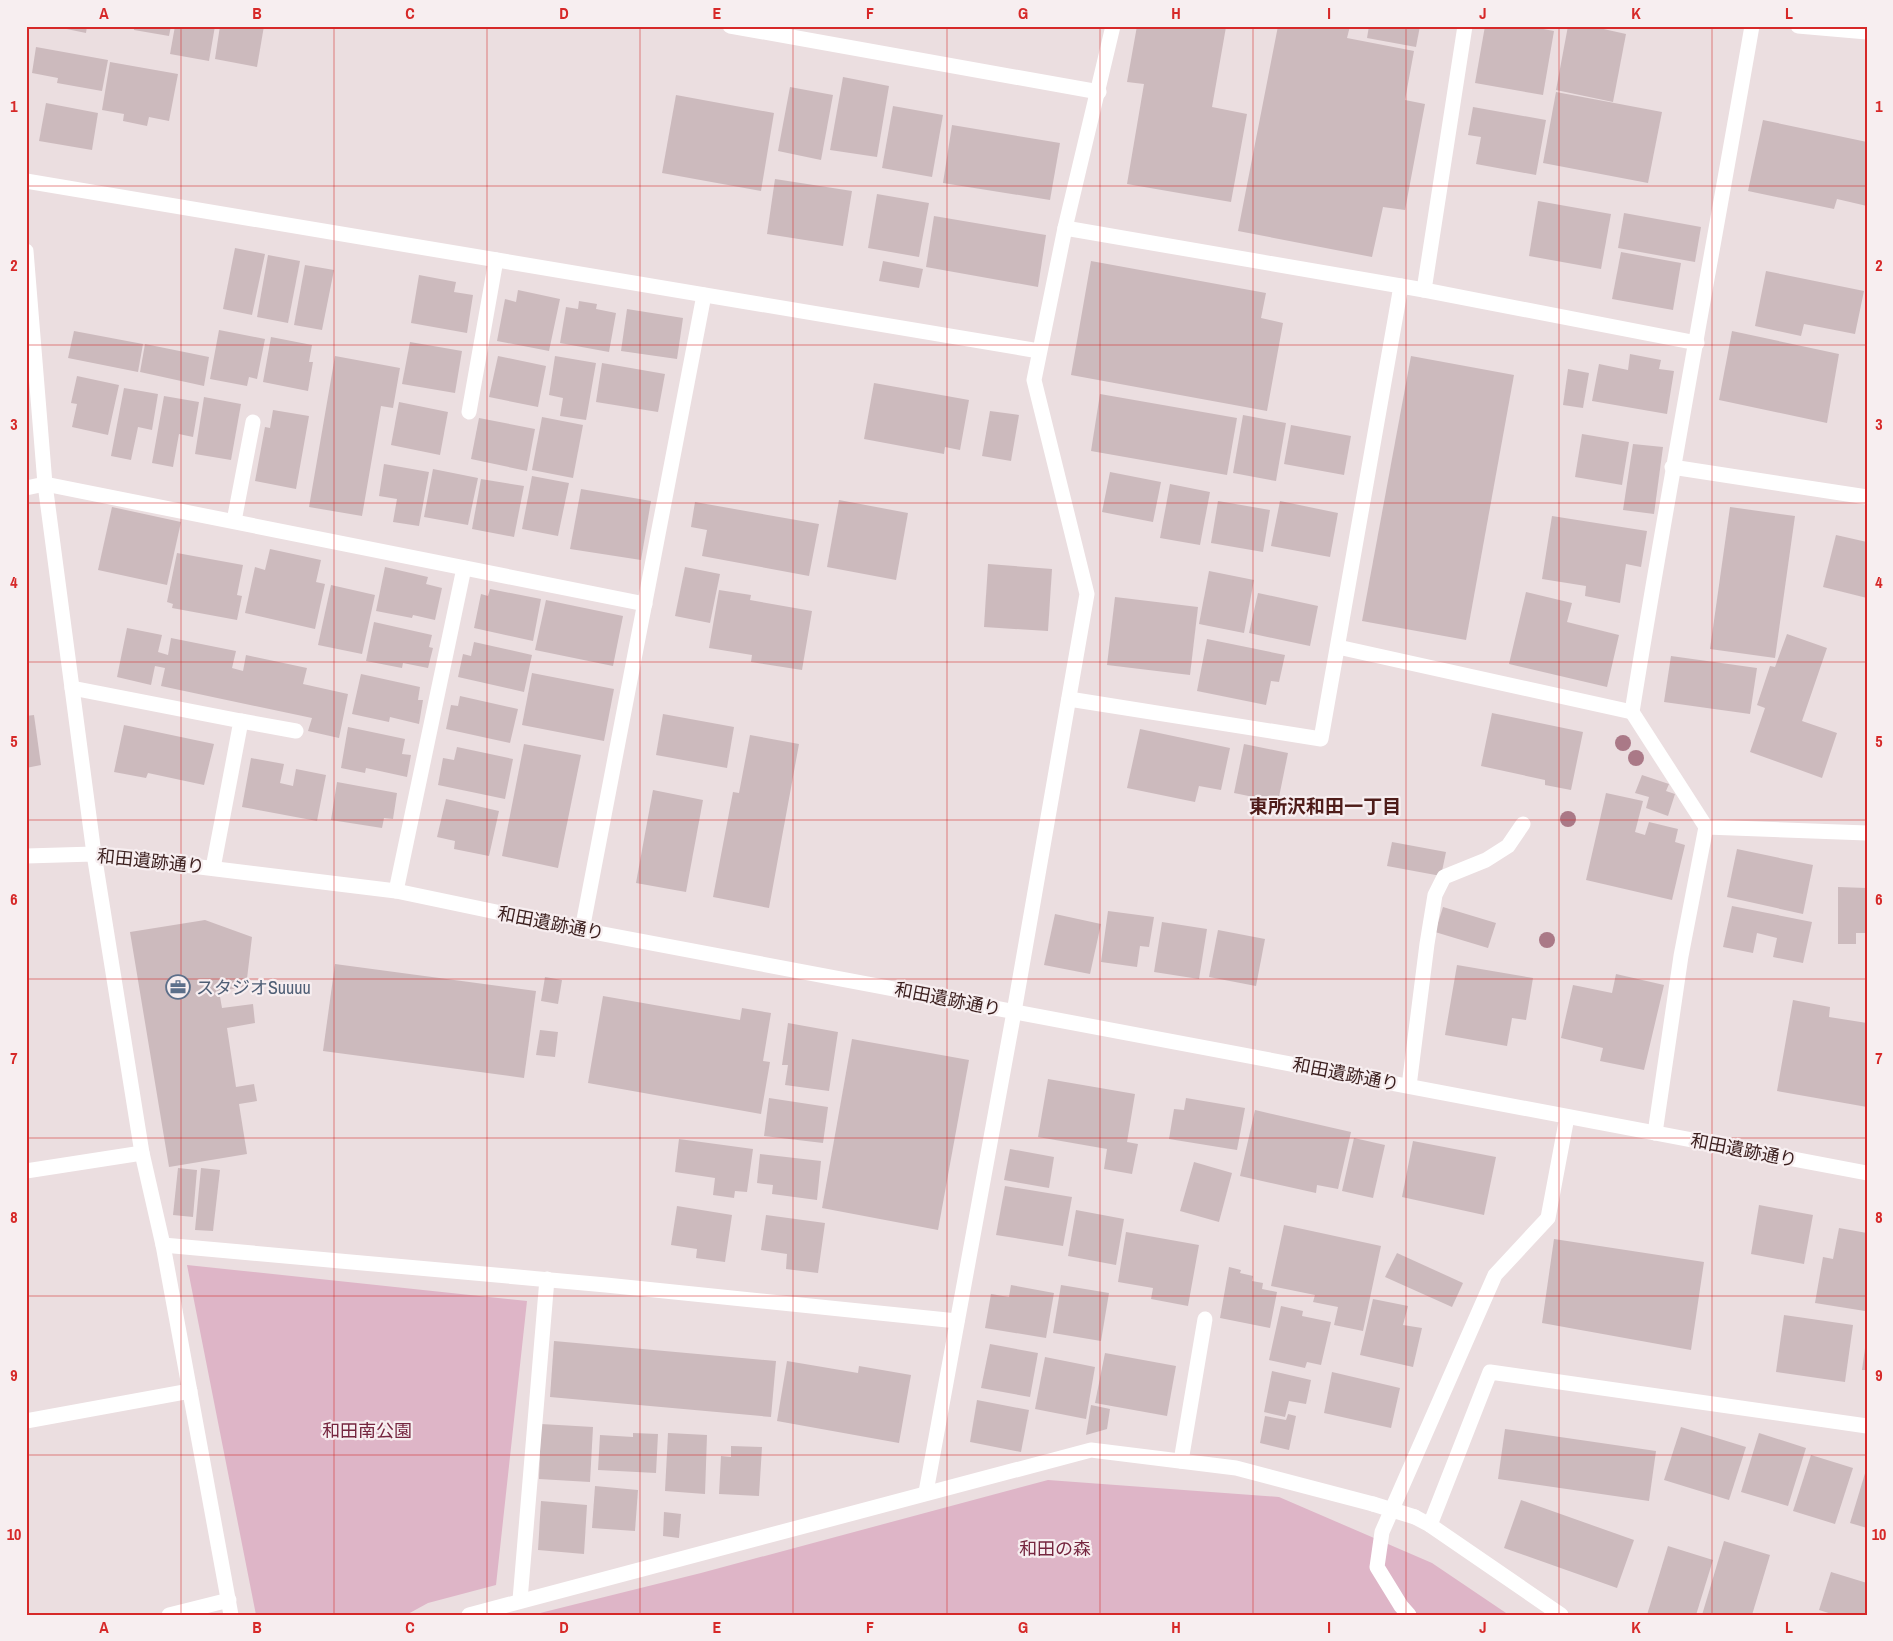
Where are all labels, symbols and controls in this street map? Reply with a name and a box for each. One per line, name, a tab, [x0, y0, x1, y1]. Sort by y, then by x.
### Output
text: A	[99, 2, 109, 24]
text: B	[252, 2, 262, 24]
text: C	[405, 2, 415, 24]
text: D	[559, 2, 569, 24]
text: E	[713, 2, 722, 24]
text: F	[866, 2, 874, 24]
text: G	[1018, 2, 1028, 24]
text: H	[1171, 2, 1181, 24]
text: I	[1327, 2, 1331, 24]
text: J	[1479, 2, 1487, 24]
text: K	[1631, 2, 1641, 24]
text: L	[1785, 2, 1793, 24]
text: 1	[10, 95, 18, 117]
text: 1	[1875, 95, 1883, 117]
text: 2	[10, 254, 18, 276]
text: 2	[1875, 254, 1883, 276]
text: 3	[10, 413, 18, 435]
text: 3	[1875, 413, 1883, 435]
text: 4	[10, 571, 18, 593]
text: 4	[1875, 571, 1883, 593]
text: 5	[10, 730, 18, 752]
text: 5	[1875, 730, 1883, 752]
district label: 東所沢和田一丁目	[1249, 793, 1401, 819]
street label: 和田遺跡通り	[96, 843, 206, 879]
text: 6	[10, 888, 18, 910]
text: 6	[1875, 888, 1883, 910]
street label: 和田遺跡通り	[496, 900, 606, 946]
office icon: スタジオSuuuu	[165, 974, 191, 1000]
place label: スタジオSuuuu	[196, 975, 311, 1000]
street label: 和田遺跡通り	[893, 976, 1003, 1022]
text: 7	[10, 1047, 18, 1069]
text: 7	[1875, 1047, 1883, 1069]
street label: 和田遺跡通り	[1291, 1051, 1401, 1097]
street label: 和田遺跡通り	[1689, 1127, 1799, 1173]
text: 8	[10, 1206, 18, 1228]
text: 8	[1875, 1206, 1883, 1228]
text: 9	[10, 1364, 18, 1386]
text: 9	[1875, 1364, 1883, 1386]
park label: 和田南公園	[322, 1418, 412, 1443]
text: 10	[7, 1523, 21, 1545]
text: 10	[1872, 1523, 1886, 1545]
park label: 和田の森	[1019, 1536, 1091, 1561]
text: A	[99, 1616, 109, 1638]
text: B	[252, 1616, 262, 1638]
text: C	[405, 1616, 415, 1638]
text: D	[559, 1616, 569, 1638]
text: E	[713, 1616, 722, 1638]
text: F	[866, 1616, 874, 1638]
text: G	[1018, 1616, 1028, 1638]
text: H	[1171, 1616, 1181, 1638]
text: I	[1327, 1616, 1331, 1638]
text: J	[1479, 1616, 1487, 1638]
text: K	[1631, 1616, 1641, 1638]
text: L	[1785, 1616, 1793, 1638]

